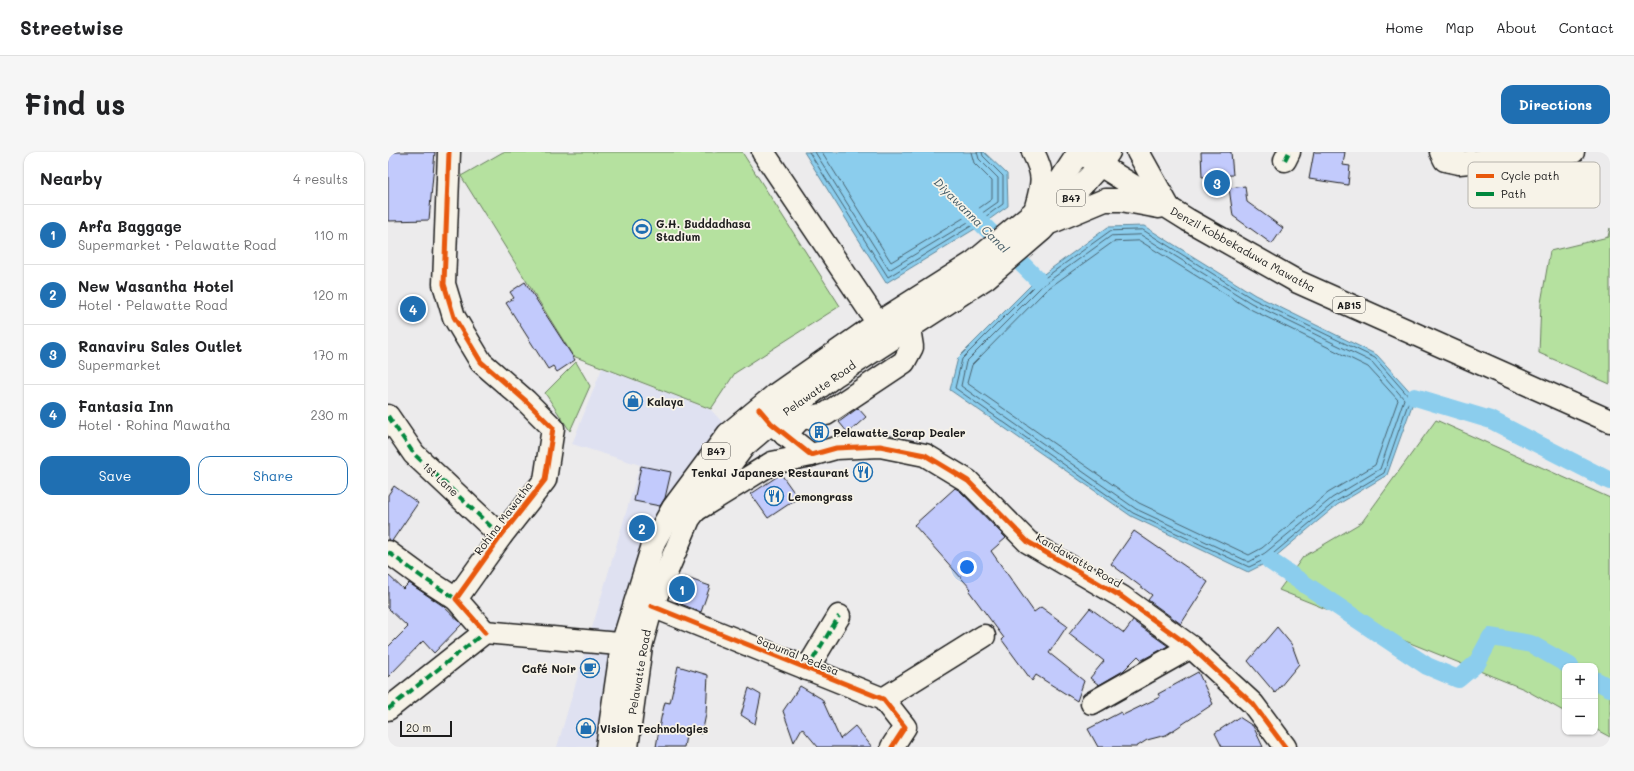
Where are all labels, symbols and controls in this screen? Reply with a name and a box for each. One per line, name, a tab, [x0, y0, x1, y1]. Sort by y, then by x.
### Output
text: Streetwise	[20, 15, 123, 40]
text: Home	[1385, 18, 1423, 37]
text: Map	[1445, 18, 1474, 37]
text: About	[1496, 18, 1537, 37]
text: Contact	[1559, 18, 1614, 37]
button: Directions	[1501, 85, 1610, 124]
text: Find us	[24, 86, 125, 122]
legend	[1468, 162, 1600, 208]
text: Nearby	[40, 167, 102, 189]
pin: 3	[1204, 168, 1230, 198]
text: Cycle path	[1501, 168, 1559, 183]
text: 4 results	[293, 170, 348, 187]
water label: Diyawanna Canal	[931, 174, 1013, 256]
text: Path	[1501, 186, 1526, 201]
road number: B47	[1057, 190, 1085, 206]
street label: Denzil Kobbekaduwa Mawatha	[1168, 203, 1318, 295]
text: Arfa Baggage	[78, 216, 182, 236]
place label: G.H. Buddadhasa Stadium	[656, 216, 751, 244]
sports icon: G.H. Buddadhasa Stadium	[631, 218, 653, 240]
text: 1	[50, 226, 56, 243]
text: 110 m	[314, 226, 348, 243]
text: Supermarket · Pelawatte Road	[78, 236, 276, 253]
text: New Wasantha Hotel	[78, 276, 233, 296]
text: 2	[49, 286, 57, 303]
text: 120 m	[312, 286, 348, 303]
pin: 4	[400, 294, 426, 324]
text: Hotel · Pelawatte Road	[78, 296, 228, 313]
road number: AB15	[1333, 297, 1365, 313]
text: Ranaviru Sales Outlet	[78, 336, 242, 356]
text: 3	[49, 346, 57, 363]
text: 170 m	[312, 346, 348, 363]
text: Supermarket	[78, 356, 161, 373]
street label: Pelawatte Road	[779, 357, 859, 419]
shop icon: Kalaya	[622, 390, 644, 412]
place label: Kalaya	[647, 394, 684, 409]
text: Fantasia Inn	[78, 396, 173, 416]
text: 4	[49, 406, 57, 423]
text: 230 m	[311, 406, 348, 423]
text: Hotel · Rohina Mawatha	[78, 416, 231, 433]
building icon: Pelawatte Scrap Dealer	[808, 421, 830, 443]
place label: Pelawatte Scrap Dealer	[833, 425, 966, 440]
road number: B47	[702, 443, 730, 459]
button: Save	[40, 456, 190, 495]
button: Share	[198, 456, 348, 495]
street label: 1st Lane	[420, 458, 462, 500]
restaurant icon: Tenkai Japanese Restaurant	[852, 461, 874, 483]
place label: Tenkai Japanese Restaurant	[691, 465, 849, 480]
street label: Rohina Mawatha	[470, 478, 536, 558]
restaurant icon: Lemongrass	[763, 485, 785, 507]
place label: Lemongrass	[788, 489, 853, 504]
pin: 2	[629, 513, 655, 543]
street label: Kandawatta Road	[1034, 529, 1124, 591]
your location	[957, 557, 977, 577]
pin: 1	[669, 574, 695, 604]
street label: Pelawatte Road	[624, 628, 654, 716]
street label: Sapumal Pedesa	[755, 632, 841, 678]
cafe icon: Café Noir	[579, 657, 601, 679]
place label: Café Noir	[522, 661, 576, 676]
map controls	[1562, 663, 1598, 735]
button: +	[1562, 663, 1598, 699]
button: −	[1562, 699, 1598, 735]
shop icon: Vision Technologies	[575, 717, 597, 739]
scale bar	[400, 719, 452, 738]
text: 20 m	[406, 720, 431, 735]
place label: Vision Technologies	[600, 721, 709, 736]

